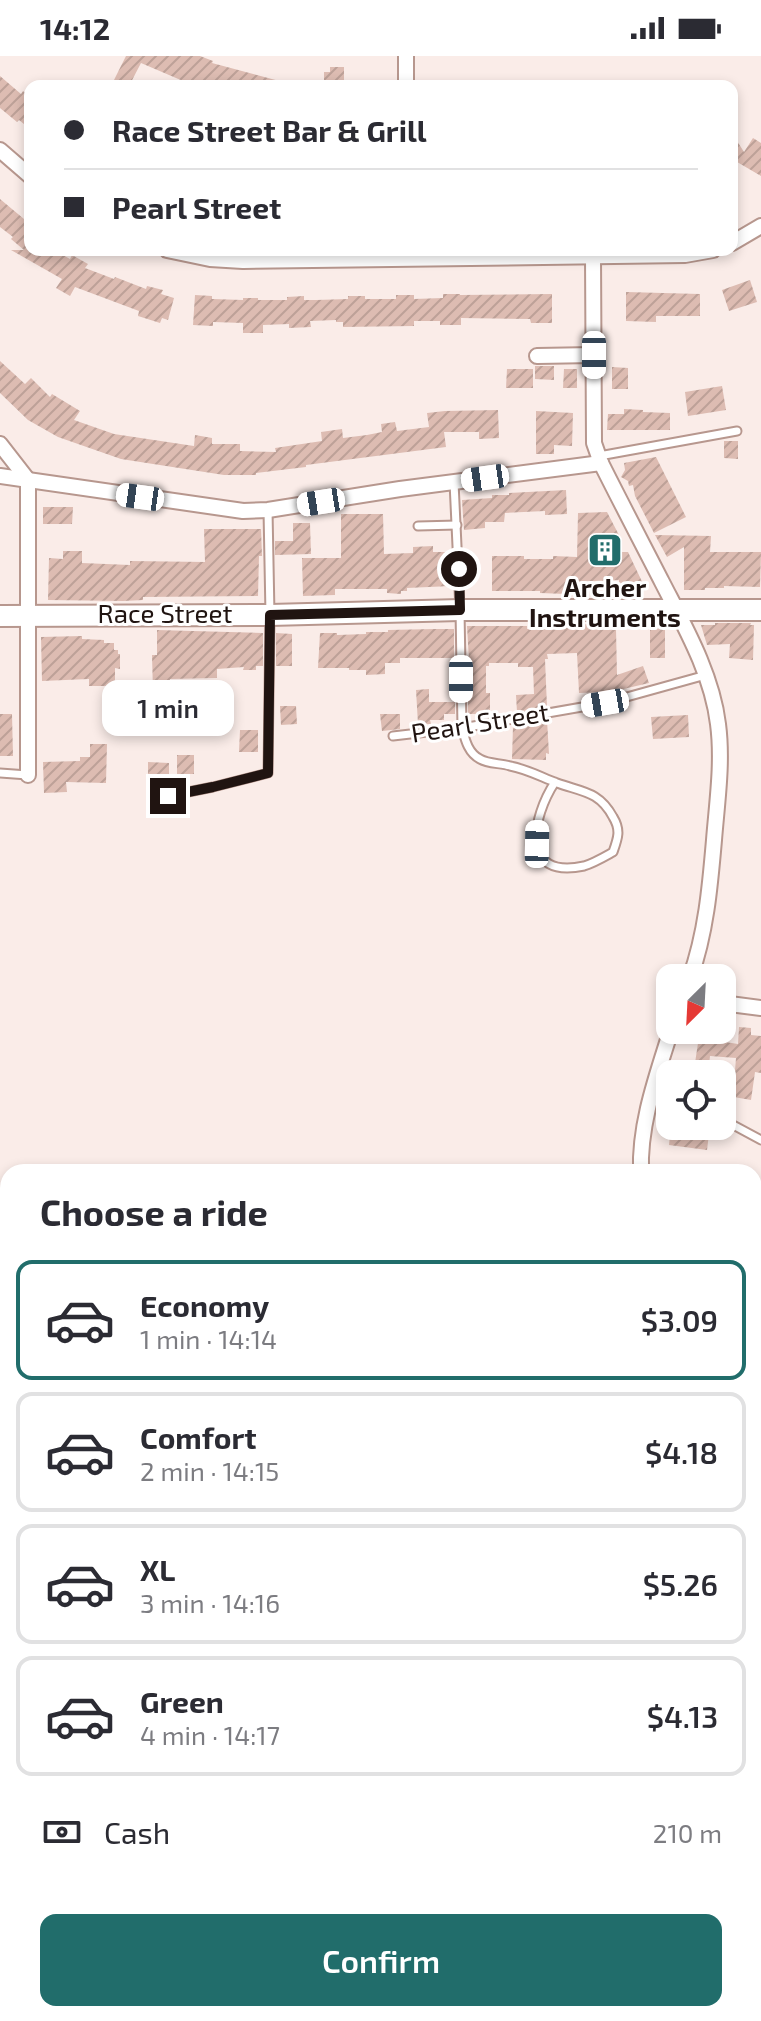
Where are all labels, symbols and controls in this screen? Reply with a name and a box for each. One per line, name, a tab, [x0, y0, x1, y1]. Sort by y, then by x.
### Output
text: 14:12	[40, 10, 110, 46]
text: Race Street Bar & Grill	[112, 112, 427, 148]
text: Pearl Street	[112, 189, 281, 225]
car	[582, 331, 606, 379]
car	[460, 463, 510, 493]
car	[115, 482, 165, 512]
car	[295, 486, 347, 518]
building icon: Archer Instruments	[586, 531, 624, 569]
route start	[441, 551, 477, 587]
place label: Archer Instruments	[529, 571, 681, 632]
street label: Race Street	[98, 597, 233, 628]
car	[449, 655, 473, 703]
callout: 1 min	[102, 680, 234, 736]
car	[579, 687, 631, 719]
text: 1 min	[137, 692, 199, 723]
street label: Pearl Street	[409, 695, 551, 748]
route end	[150, 778, 186, 814]
car	[525, 820, 549, 868]
north arrow	[656, 964, 736, 1044]
map controls	[656, 964, 736, 1140]
button: locate	[656, 1060, 736, 1140]
text: Choose a ride	[40, 1190, 268, 1233]
icon: car	[44, 1284, 116, 1356]
text: Economy	[140, 1287, 269, 1323]
text: $3.09	[641, 1302, 718, 1338]
text: 1 min · 14:14	[140, 1323, 277, 1354]
icon: car	[44, 1416, 116, 1488]
text: Comfort	[140, 1419, 257, 1455]
text: $4.18	[645, 1434, 718, 1470]
text: 2 min · 14:15	[140, 1455, 279, 1486]
icon: car	[44, 1548, 116, 1620]
text: XL	[140, 1551, 175, 1587]
text: $5.26	[643, 1566, 718, 1602]
text: 3 min · 14:16	[140, 1587, 280, 1618]
icon: car	[44, 1680, 116, 1752]
text: Green	[140, 1683, 224, 1719]
text: $4.13	[647, 1698, 718, 1734]
text: 4 min · 14:17	[140, 1719, 280, 1750]
icon: cash	[40, 1810, 84, 1854]
text: Cash	[104, 1814, 170, 1850]
text: 210 m	[653, 1817, 722, 1848]
button: Confirm	[40, 1914, 722, 2006]

